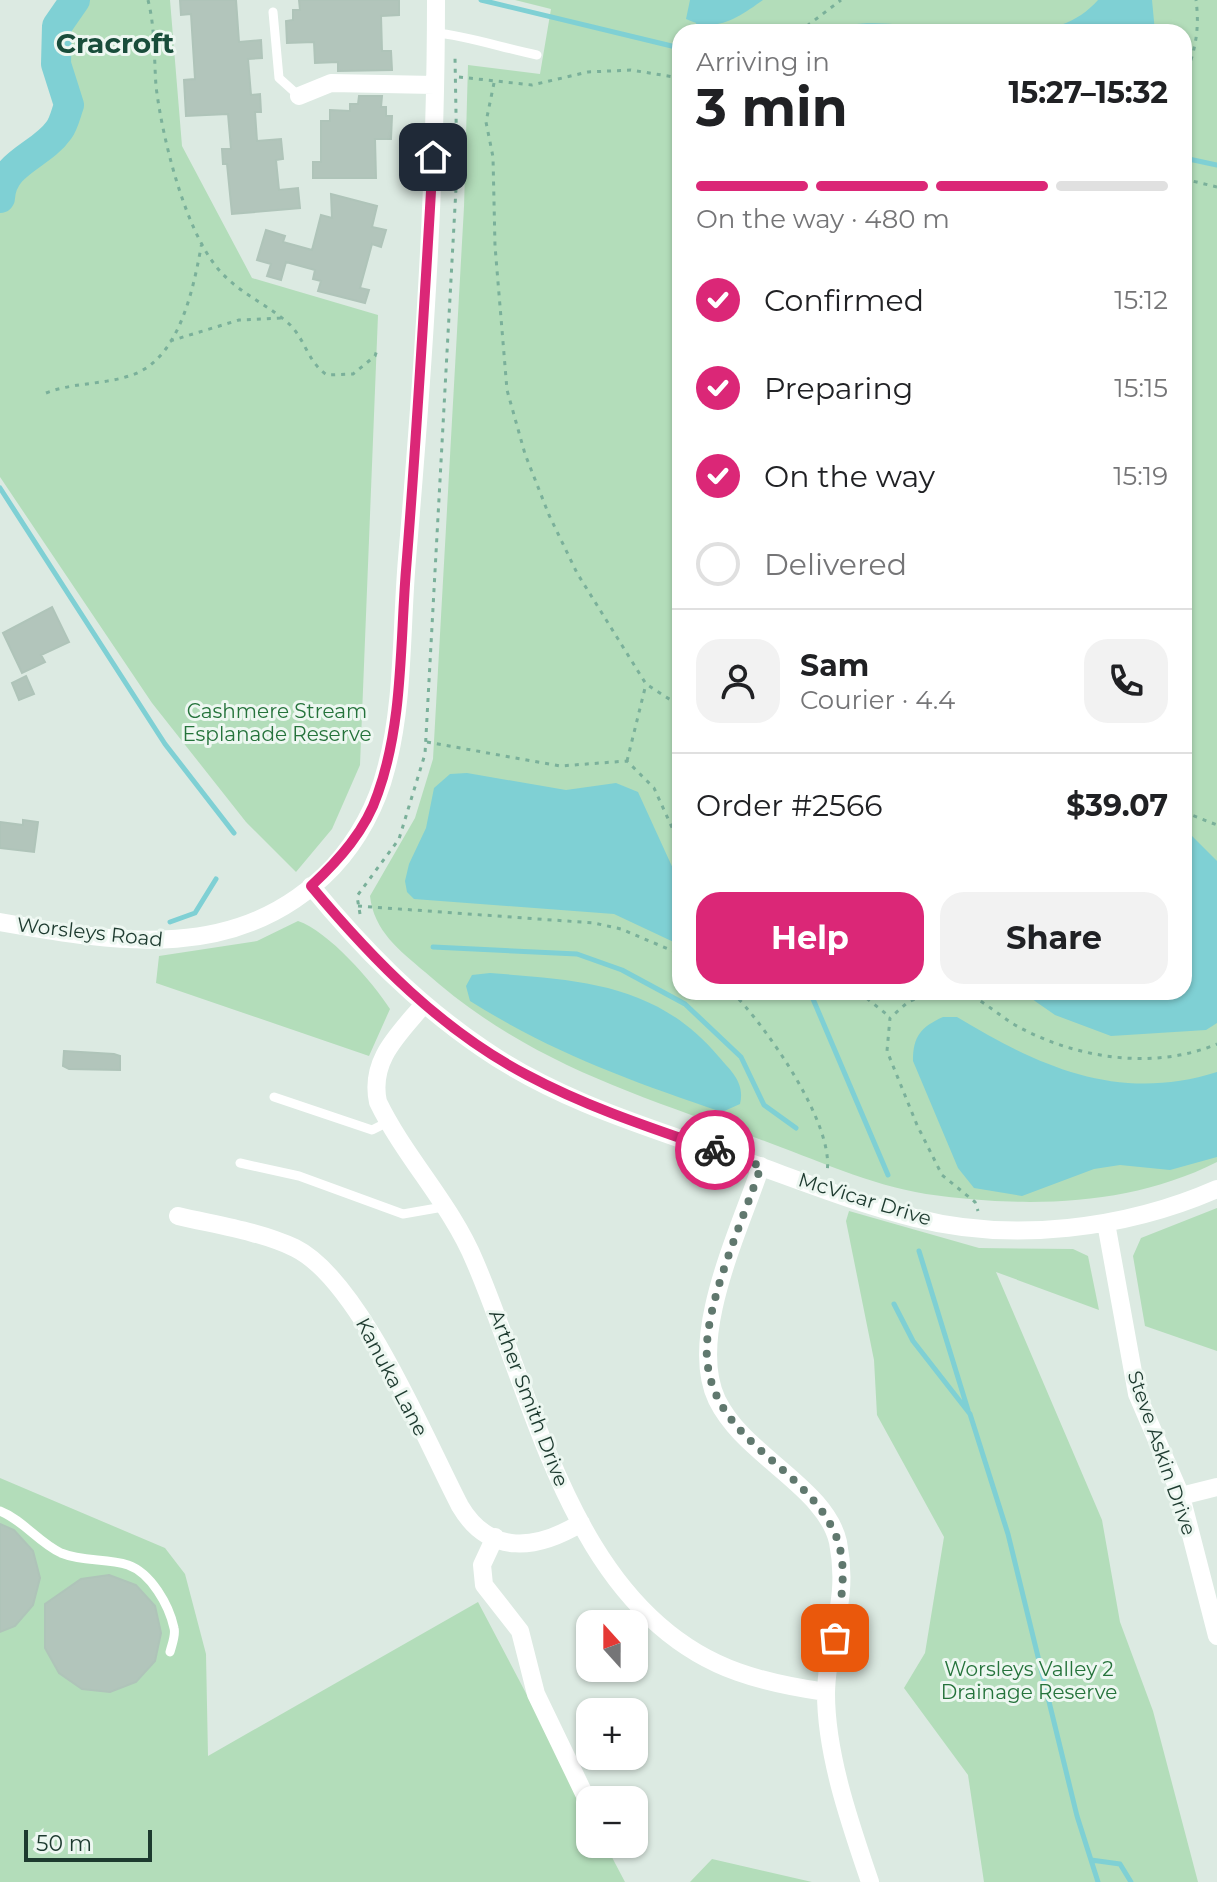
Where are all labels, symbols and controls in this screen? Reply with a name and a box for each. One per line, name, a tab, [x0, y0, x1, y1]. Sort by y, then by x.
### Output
district label: Cracroft	[56, 26, 174, 60]
text: Arriving in	[696, 46, 830, 78]
text: 15:27–15:32	[1009, 74, 1168, 111]
text: 3 min	[696, 76, 848, 139]
pin	[399, 123, 467, 191]
icon: home	[411, 135, 455, 179]
text: On the way · 480 m	[696, 203, 950, 235]
icon: check	[696, 278, 740, 322]
text: Confirmed	[764, 282, 924, 319]
text: 15:12	[1114, 284, 1168, 316]
icon: check	[696, 366, 740, 410]
text: Preparing	[764, 370, 913, 407]
text: 15:15	[1114, 372, 1168, 404]
icon: check	[696, 454, 740, 498]
text: On the way	[764, 458, 935, 495]
text: 15:19	[1113, 460, 1168, 492]
text: Delivered	[764, 546, 907, 583]
button: person	[696, 639, 780, 723]
button: phone	[1084, 639, 1168, 723]
text: Sam	[800, 647, 869, 684]
text: Courier · 4.4	[800, 684, 955, 716]
park label: Cashmere Stream Esplanade Reserve	[182, 699, 372, 746]
text: Order #2566	[696, 787, 883, 824]
text: $39.07	[1066, 787, 1168, 824]
button: Help	[696, 892, 924, 984]
button: Share	[940, 892, 1168, 984]
street label: Worsleys Road	[16, 912, 164, 952]
courier	[675, 1110, 755, 1190]
icon: bike	[693, 1128, 737, 1172]
street label: McVicar Drive	[796, 1167, 934, 1231]
street label: Arther Smith Drive	[484, 1306, 574, 1490]
street label: Kanuka Lane	[351, 1314, 433, 1440]
street label: Steve Askin Drive	[1123, 1368, 1201, 1538]
pin	[801, 1604, 869, 1672]
north arrow	[576, 1610, 648, 1682]
map controls	[576, 1610, 648, 1858]
icon: bag	[813, 1616, 857, 1660]
park label: Worsleys Valley 2 Drainage Reserve	[941, 1657, 1117, 1704]
button: +	[576, 1698, 648, 1770]
button: −	[576, 1786, 648, 1858]
scale bar	[24, 1826, 152, 1862]
text: 50 m	[36, 1830, 92, 1857]

